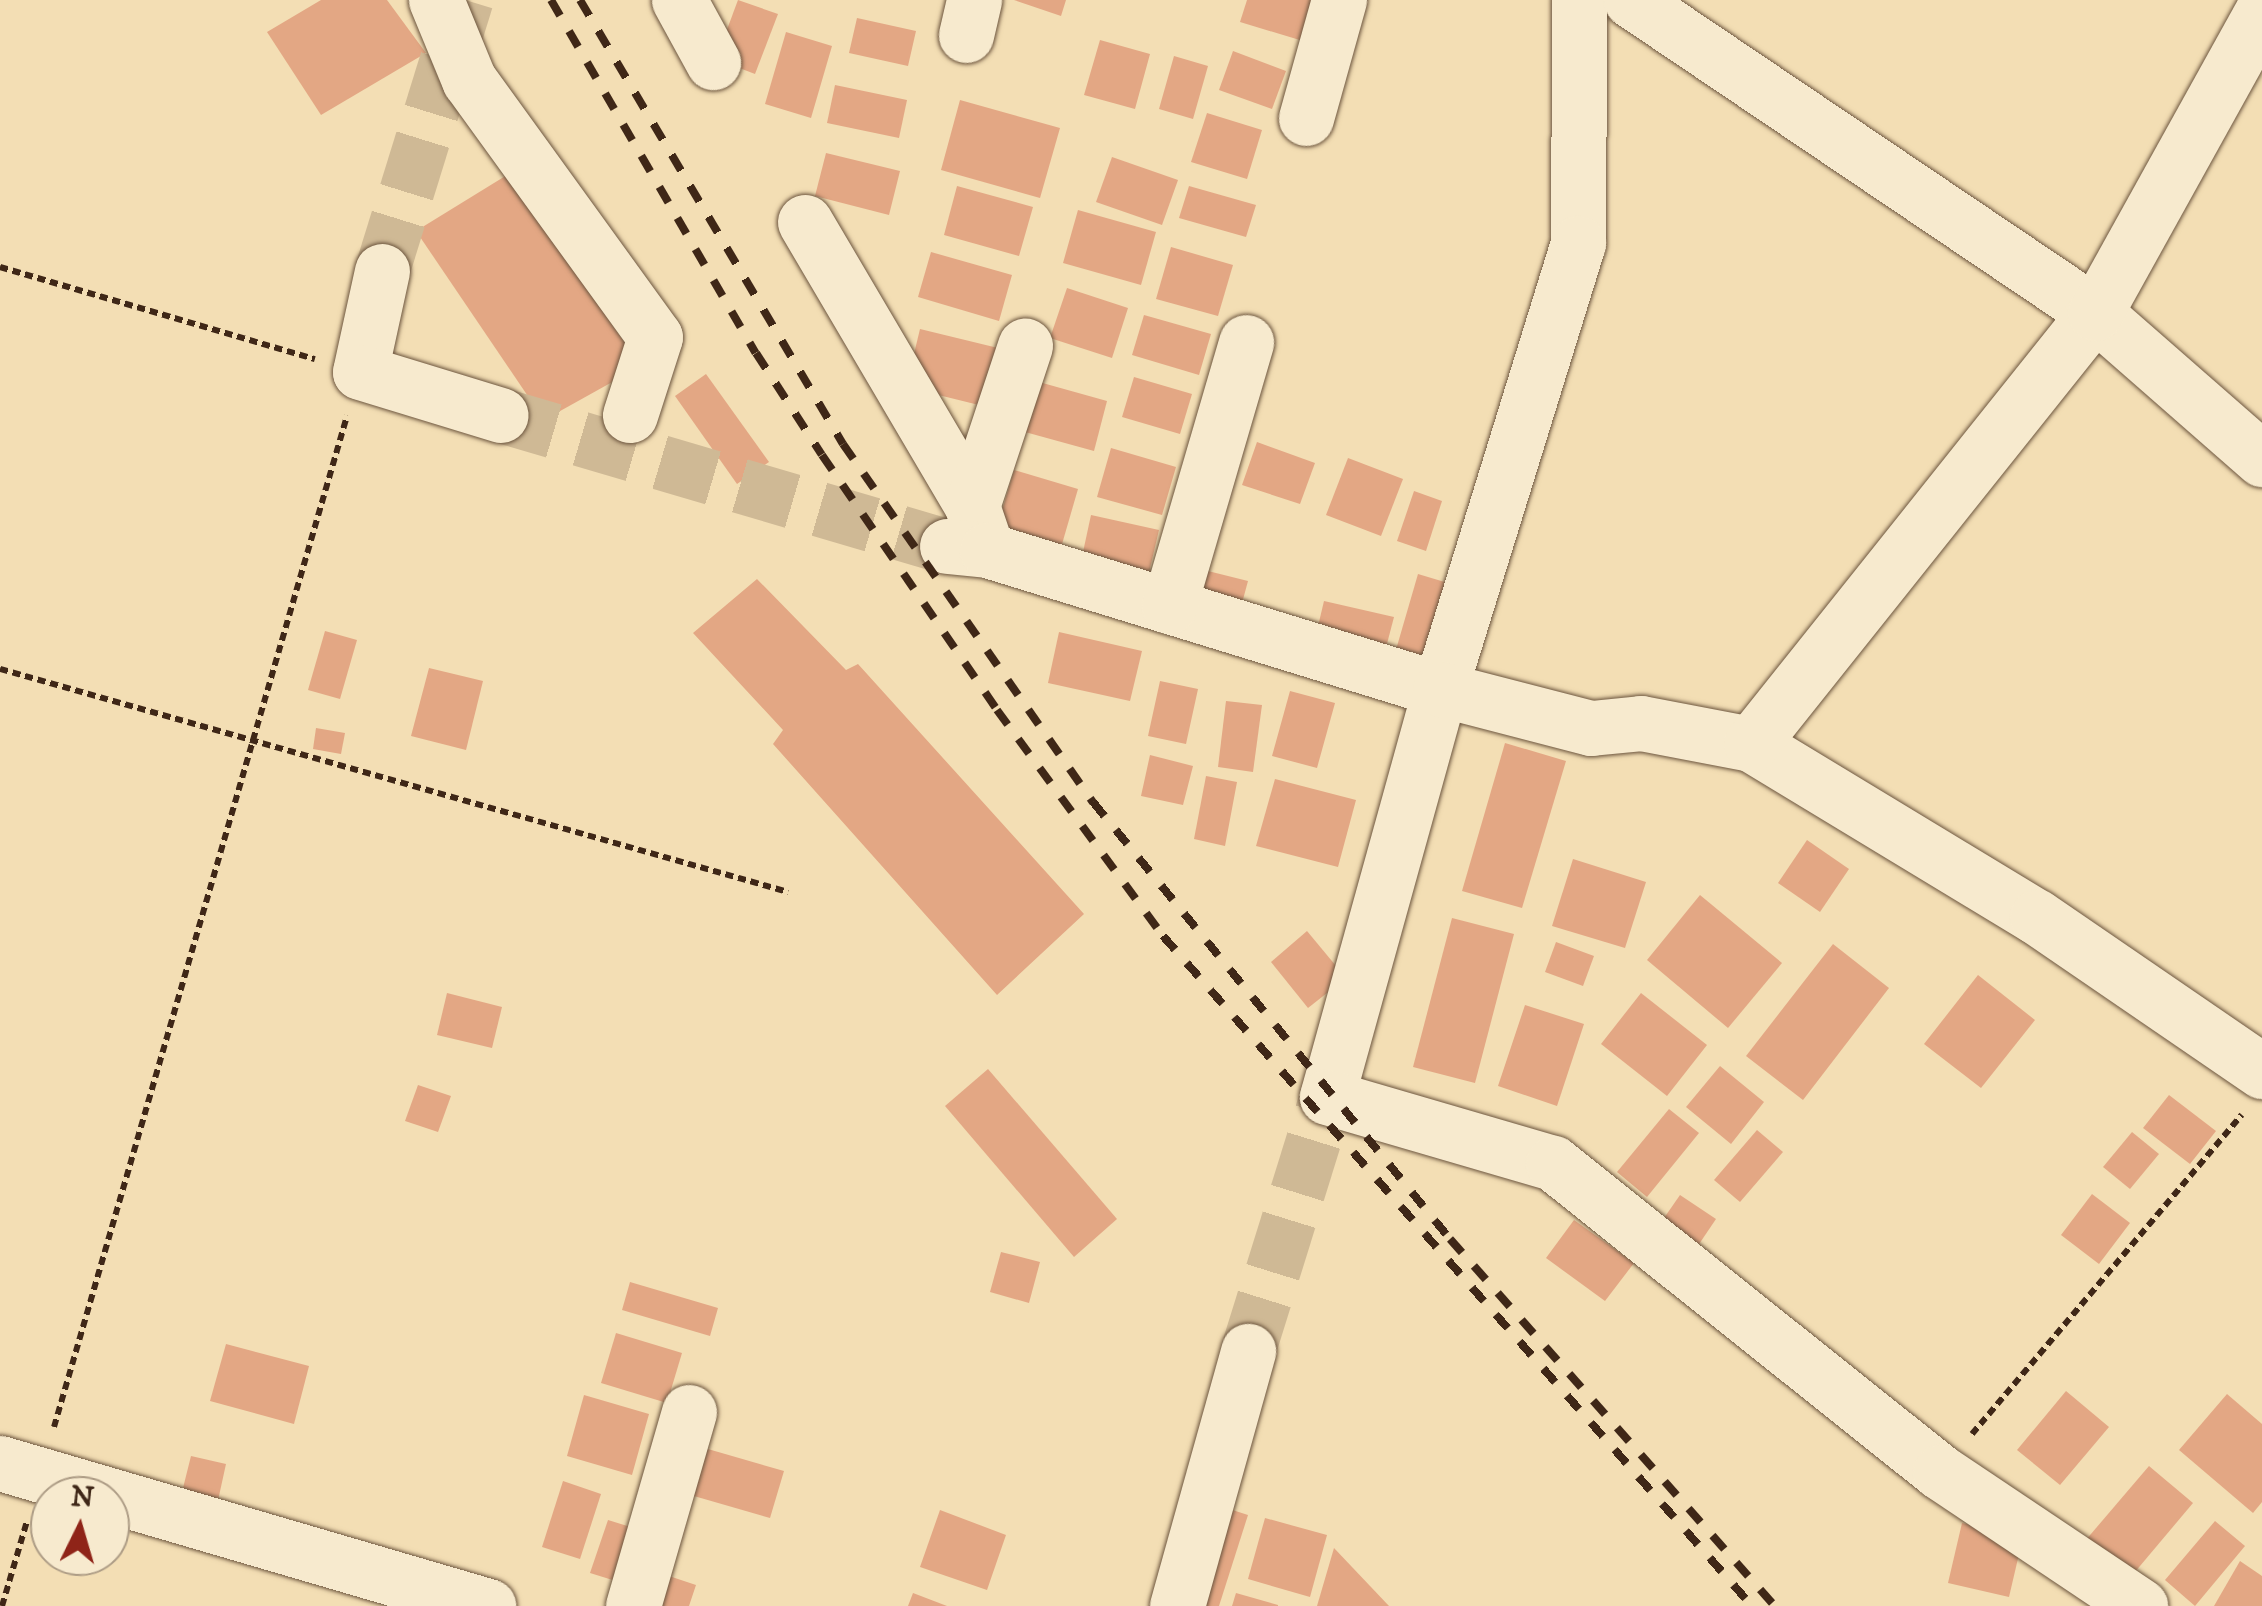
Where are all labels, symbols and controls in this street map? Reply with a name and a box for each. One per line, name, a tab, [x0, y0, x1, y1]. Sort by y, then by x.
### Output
north arrow	[30, 1476, 130, 1576]
text: N	[70, 1479, 95, 1516]

